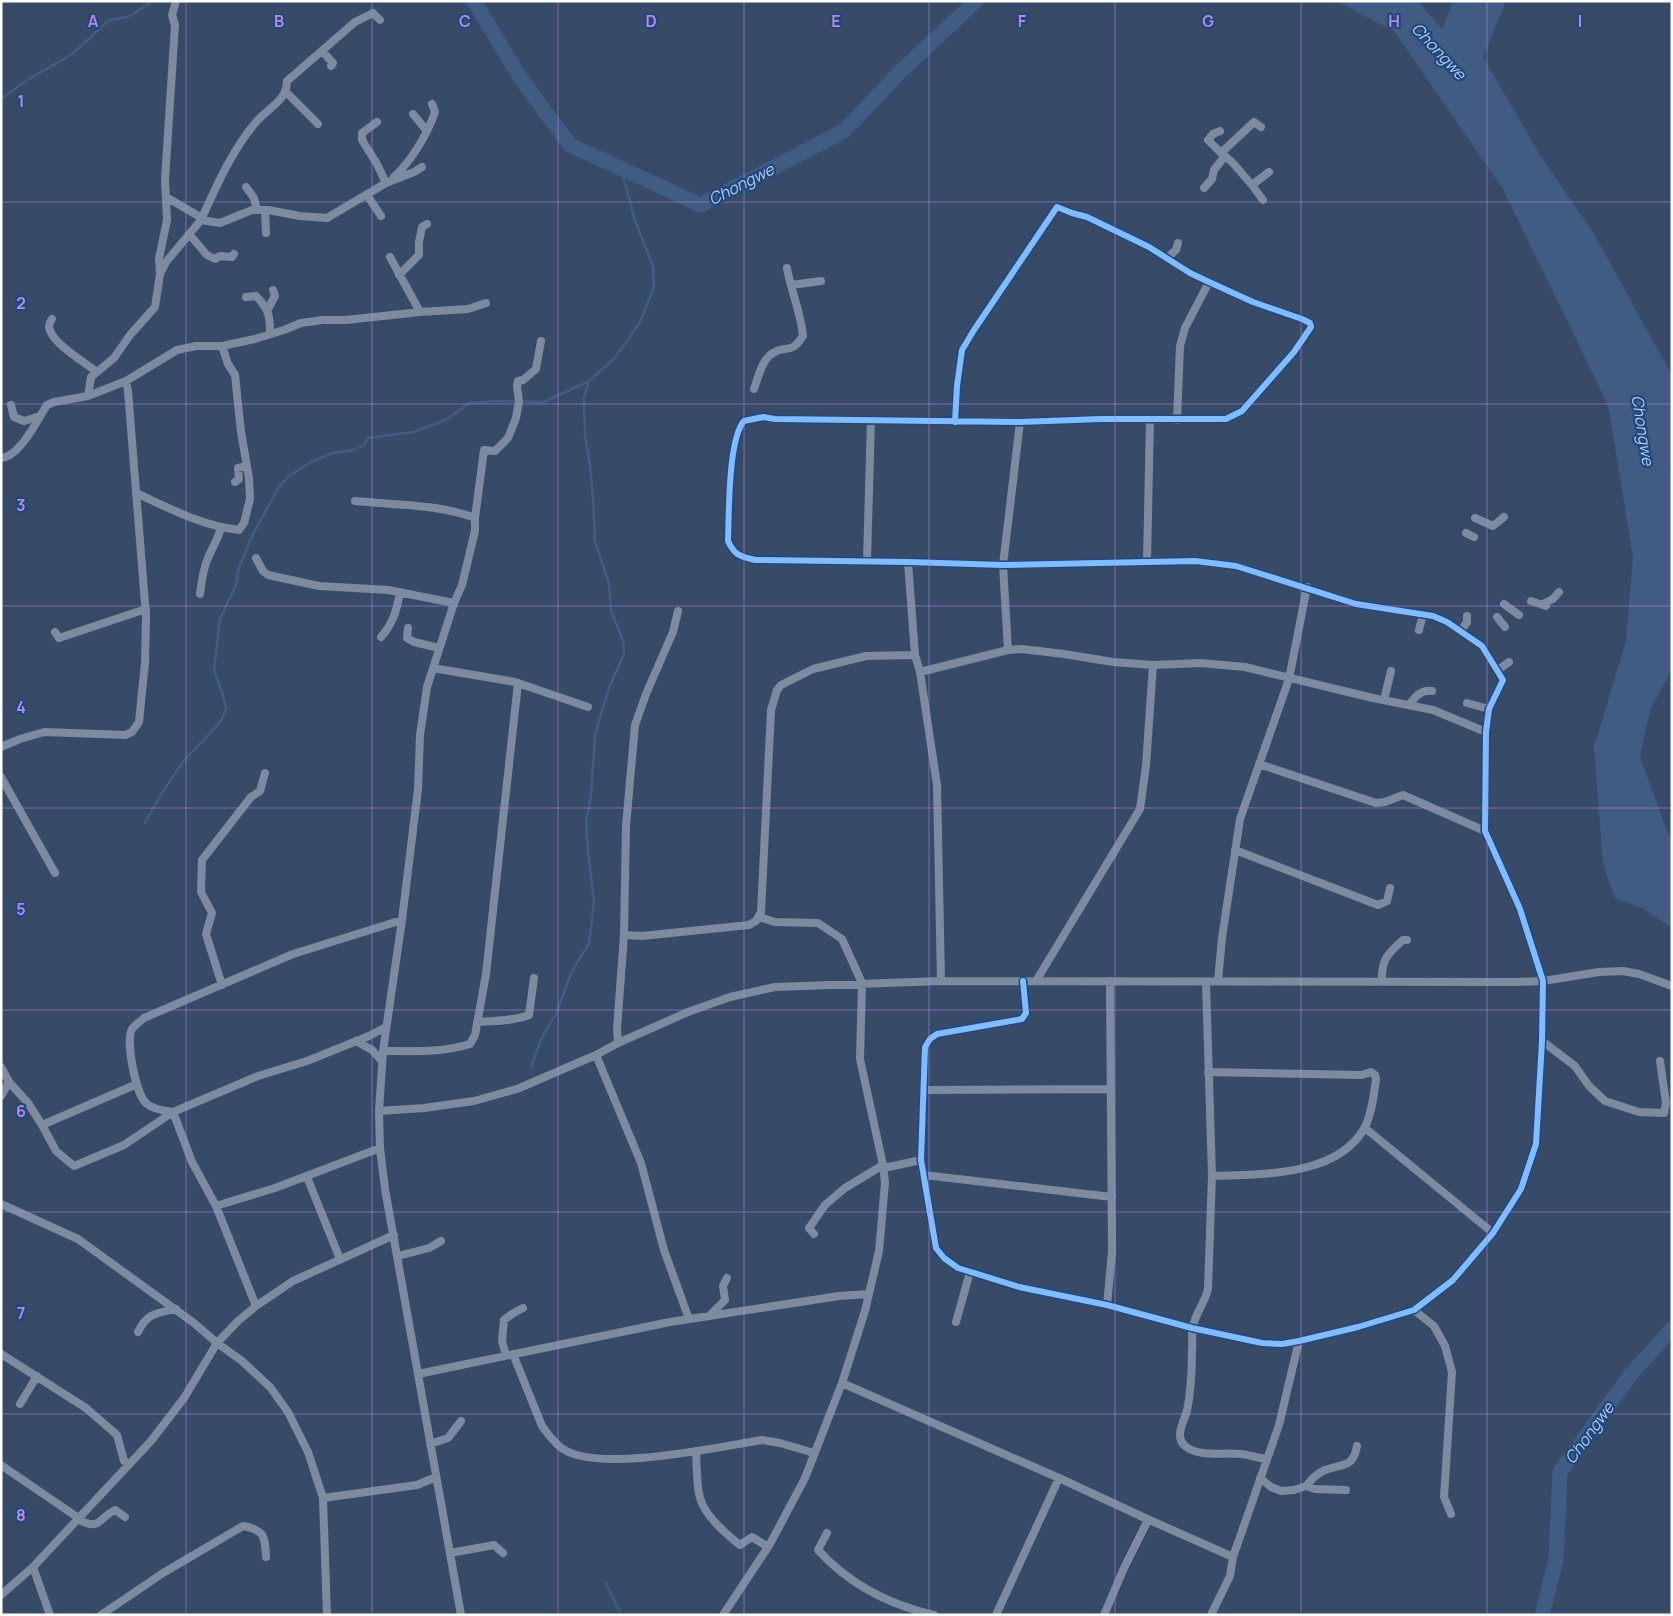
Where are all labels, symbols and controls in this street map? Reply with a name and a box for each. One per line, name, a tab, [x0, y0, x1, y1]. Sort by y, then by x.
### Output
text: A	[88, 10, 99, 32]
text: B	[274, 10, 284, 32]
text: C	[459, 10, 471, 32]
text: D	[645, 10, 657, 32]
text: E	[831, 10, 841, 32]
text: F	[1018, 10, 1027, 32]
text: G	[1202, 10, 1214, 32]
text: H	[1388, 10, 1400, 32]
text: I	[1578, 10, 1582, 32]
water label: Chongwe	[1407, 18, 1472, 86]
text: 1	[17, 90, 25, 112]
water label: Chongwe	[705, 157, 779, 210]
text: 2	[16, 292, 26, 314]
water label: Chongwe	[1627, 393, 1660, 468]
text: 3	[16, 494, 26, 516]
text: 4	[16, 696, 26, 718]
text: 5	[16, 898, 26, 920]
text: 6	[16, 1100, 26, 1122]
text: 7	[17, 1302, 25, 1324]
water label: Chongwe	[1559, 1397, 1620, 1468]
text: 8	[16, 1504, 26, 1526]

